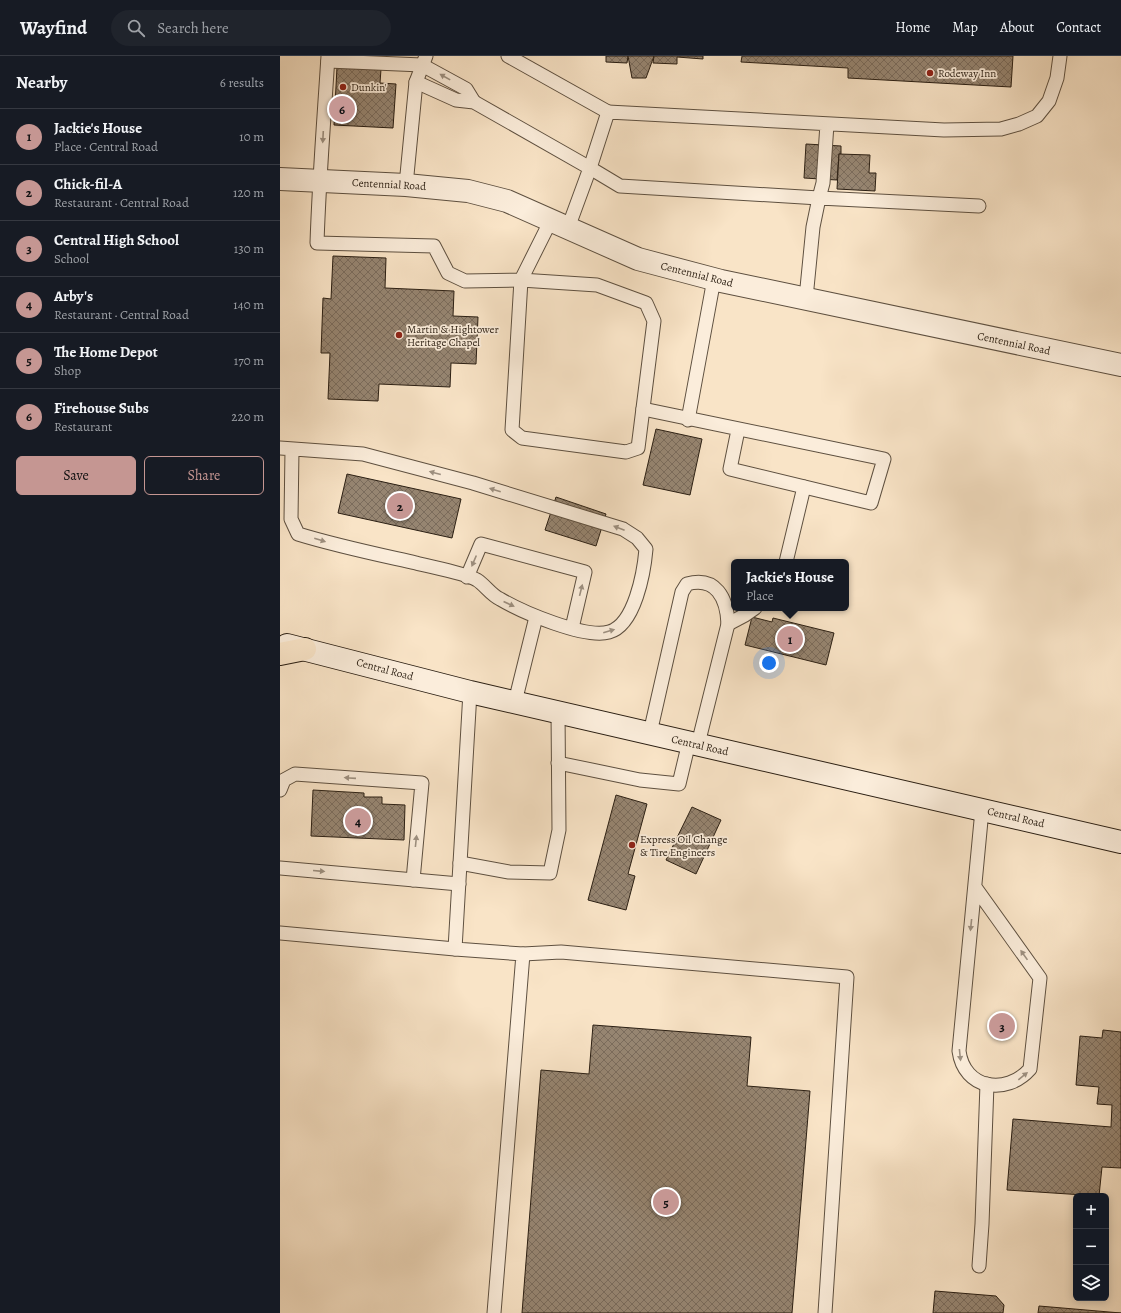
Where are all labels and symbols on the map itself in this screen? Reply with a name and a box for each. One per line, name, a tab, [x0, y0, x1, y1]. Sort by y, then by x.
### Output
place label: Rodeway Inn	[938, 66, 996, 81]
marker: Rodeway Inn	[925, 68, 935, 78]
one-way arrow	[439, 74, 451, 81]
place label: Dunkin'	[351, 80, 386, 95]
marker: Dunkin'	[338, 82, 348, 92]
pin: 6	[329, 94, 355, 124]
one-way arrow	[320, 131, 327, 143]
street label: Centennial Road	[352, 175, 427, 194]
street label: Centennial Road	[659, 258, 735, 291]
place label: Martin & Hightower Heritage Chapel	[407, 322, 499, 350]
street label: Centennial Road	[976, 328, 1052, 359]
marker: Martin & Hightower Heritage Chapel	[394, 330, 404, 340]
one-way arrow	[429, 470, 441, 476]
one-way arrow	[489, 487, 501, 493]
pin: 2	[387, 491, 413, 521]
one-way arrow	[613, 525, 625, 531]
one-way arrow	[314, 537, 326, 543]
one-way arrow	[470, 556, 476, 568]
one-way arrow	[578, 583, 584, 596]
one-way arrow	[504, 601, 515, 607]
pin: 1	[777, 624, 803, 654]
one-way arrow	[604, 628, 616, 634]
your location	[759, 653, 779, 673]
street label: Central Road	[355, 655, 415, 684]
street label: Central Road	[670, 732, 730, 759]
one-way arrow	[344, 774, 356, 781]
street label: Central Road	[986, 804, 1046, 831]
pin: 4	[345, 806, 371, 836]
place label: Express Oil Change & Tire Engineers	[640, 832, 728, 860]
one-way arrow	[413, 835, 420, 847]
marker: Express Oil Change & Tire Engineers	[627, 840, 637, 850]
one-way arrow	[313, 868, 325, 875]
one-way arrow	[968, 919, 974, 931]
one-way arrow	[1020, 950, 1028, 960]
pin: 3	[989, 1011, 1015, 1041]
one-way arrow	[957, 1049, 963, 1061]
one-way arrow	[1018, 1071, 1029, 1080]
pin: 5	[653, 1187, 679, 1217]

